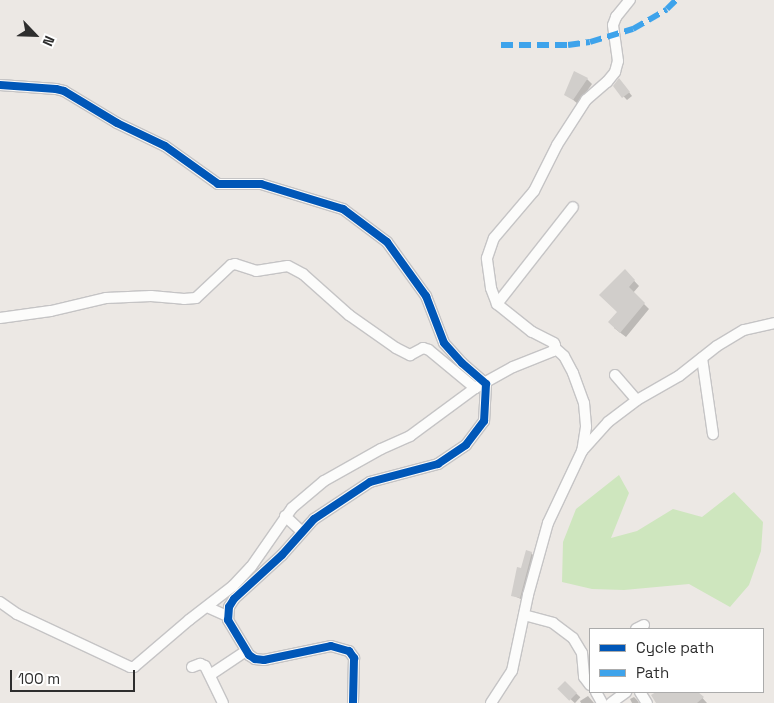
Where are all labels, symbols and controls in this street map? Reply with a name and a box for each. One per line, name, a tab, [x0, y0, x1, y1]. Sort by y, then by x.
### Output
north arrow	[10, 10, 60, 60]
text: N	[39, 33, 59, 49]
legend	[589, 628, 764, 693]
text: Cycle path	[636, 638, 714, 657]
scale bar	[12, 660, 138, 692]
text: Path	[636, 663, 669, 682]
text: 100 m	[18, 669, 60, 688]

